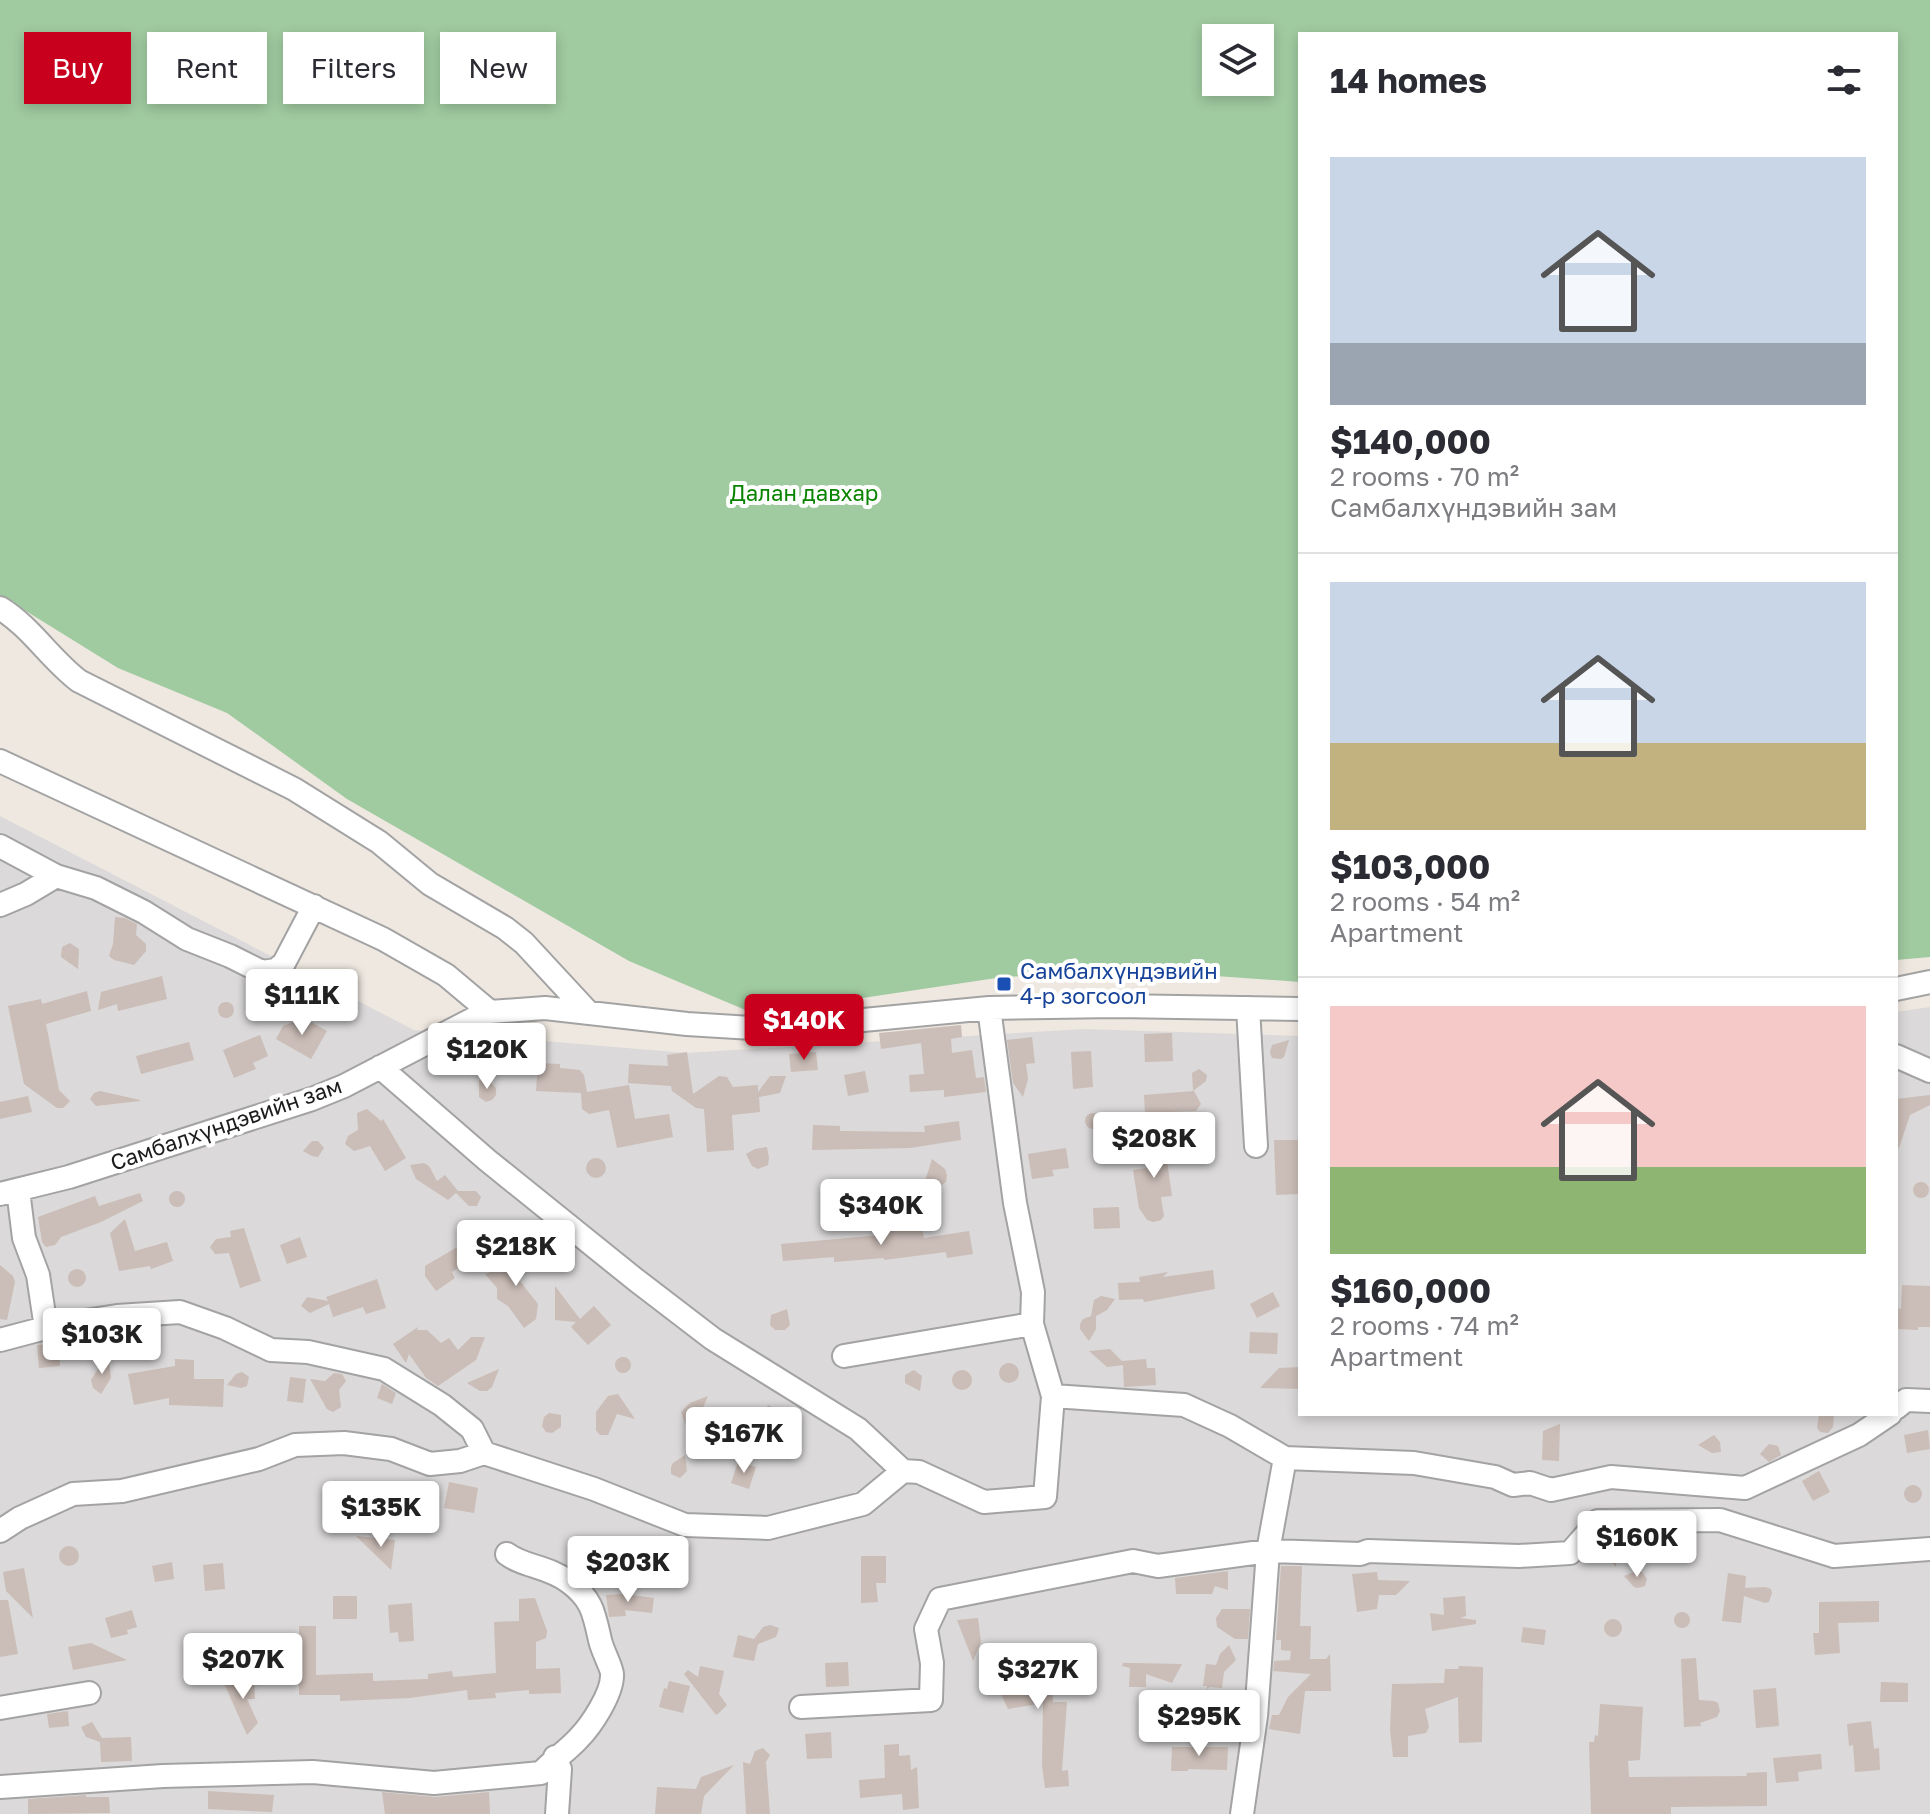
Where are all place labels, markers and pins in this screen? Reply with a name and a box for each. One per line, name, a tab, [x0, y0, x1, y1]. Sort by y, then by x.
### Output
place label: Самбалхүндэвийн 4-р зогсоол	[1020, 957, 1218, 1009]
pin: $111K	[246, 969, 358, 1037]
marker: Самбалхүндэвийн 4-р зогсоол	[995, 975, 1013, 993]
pin: $140K	[748, 994, 860, 1062]
pin: $120K	[431, 1023, 543, 1091]
pin: $208K	[1098, 1112, 1210, 1180]
pin: $340K	[825, 1179, 937, 1247]
pin: $218K	[460, 1220, 572, 1288]
pin: $103K	[46, 1308, 158, 1376]
pin: $167K	[688, 1407, 800, 1475]
pin: $135K	[325, 1481, 437, 1549]
pin: $160K	[1581, 1511, 1693, 1579]
pin: $203K	[572, 1536, 684, 1604]
pin: $207K	[187, 1633, 299, 1701]
pin: $327K	[982, 1643, 1094, 1711]
pin: $295K	[1143, 1690, 1255, 1758]

